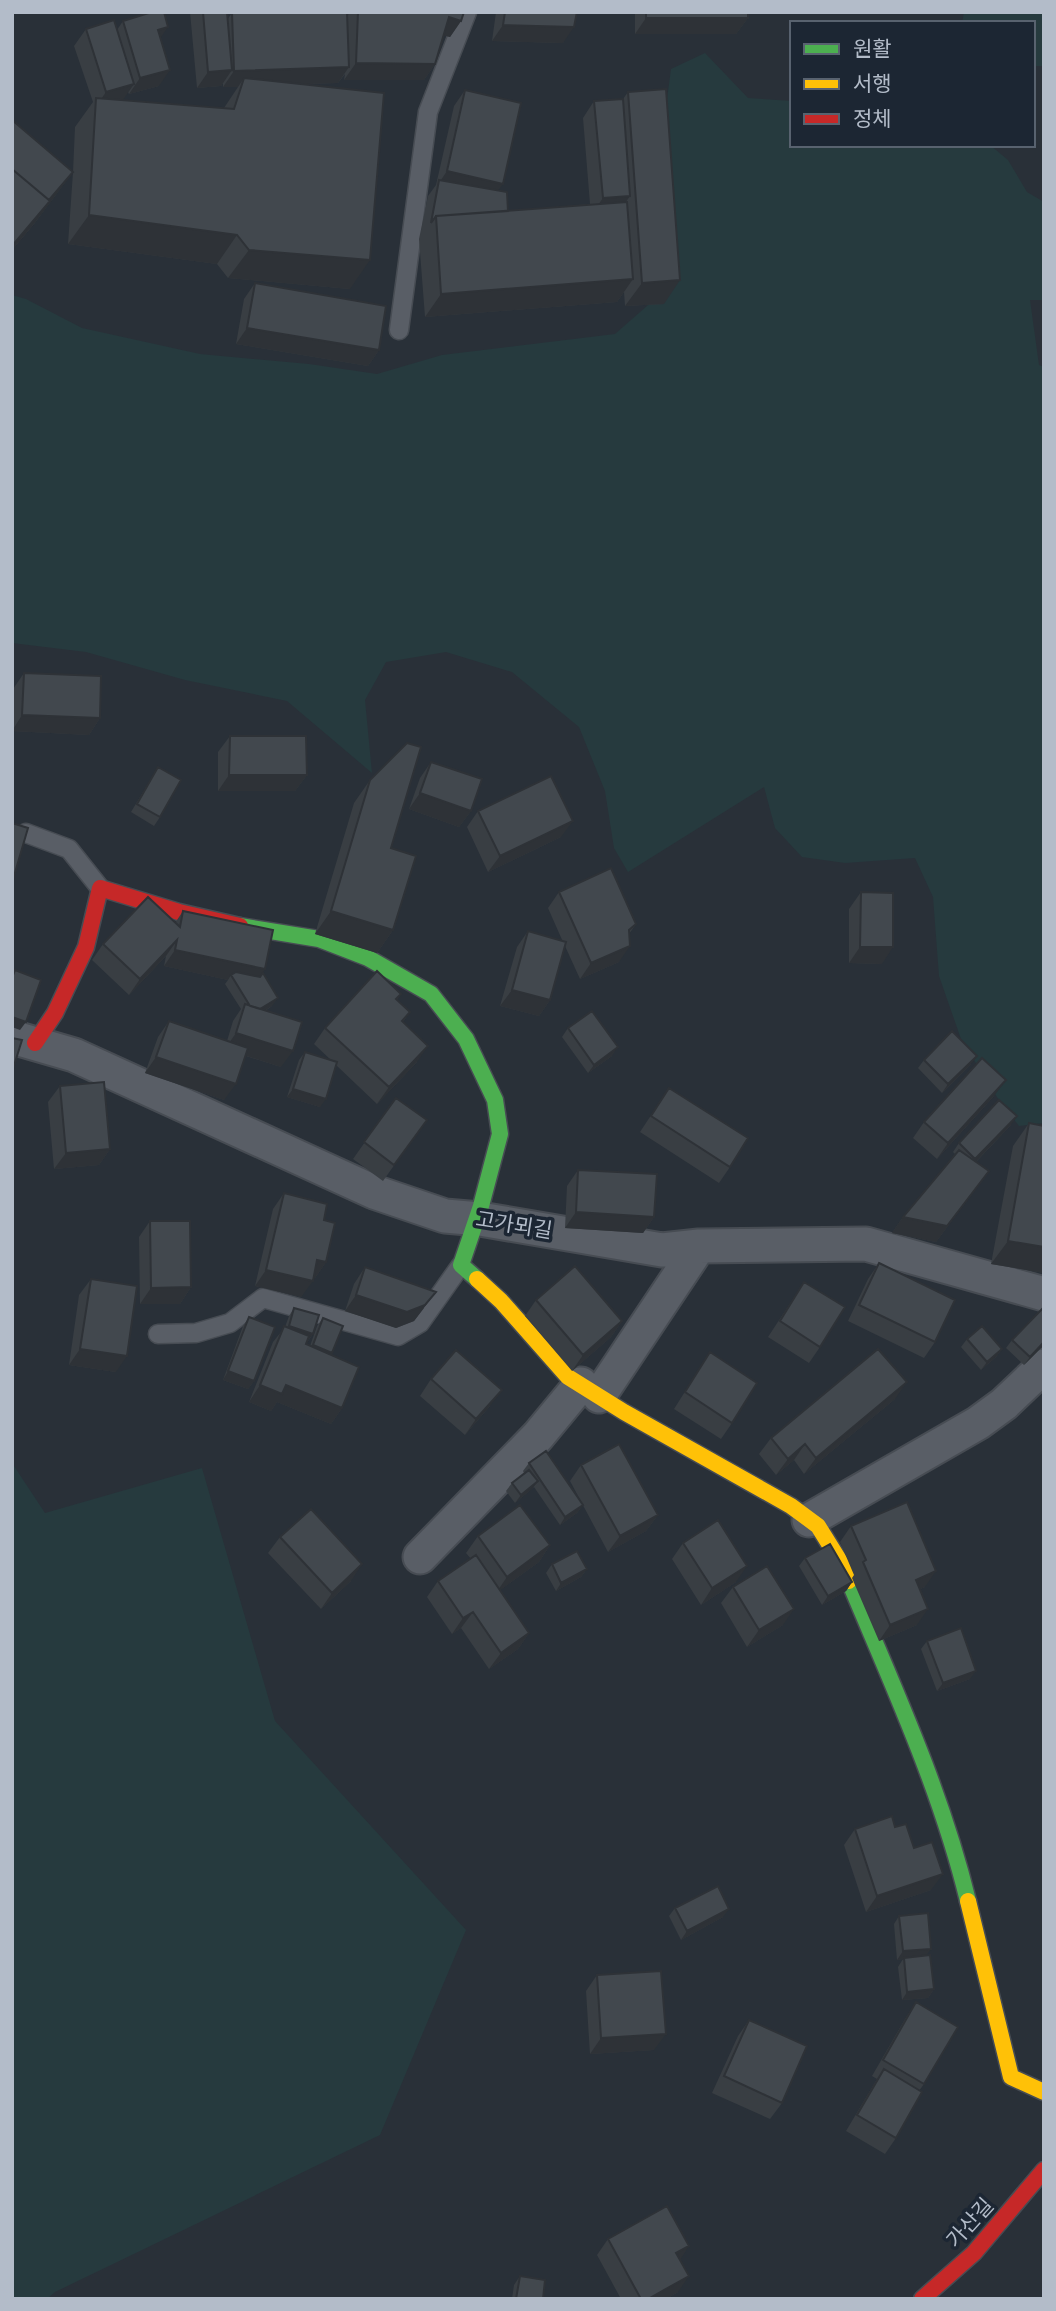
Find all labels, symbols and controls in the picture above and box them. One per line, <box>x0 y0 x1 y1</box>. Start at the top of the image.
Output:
legend <box>790 21 1035 147</box>
text: 원활 <box>853 37 892 61</box>
text: 서행 <box>853 72 892 96</box>
text: 정체 <box>853 107 892 131</box>
street label: 고가뫼길 <box>474 1207 554 1243</box>
street label: 가산길 <box>942 2193 998 2253</box>

